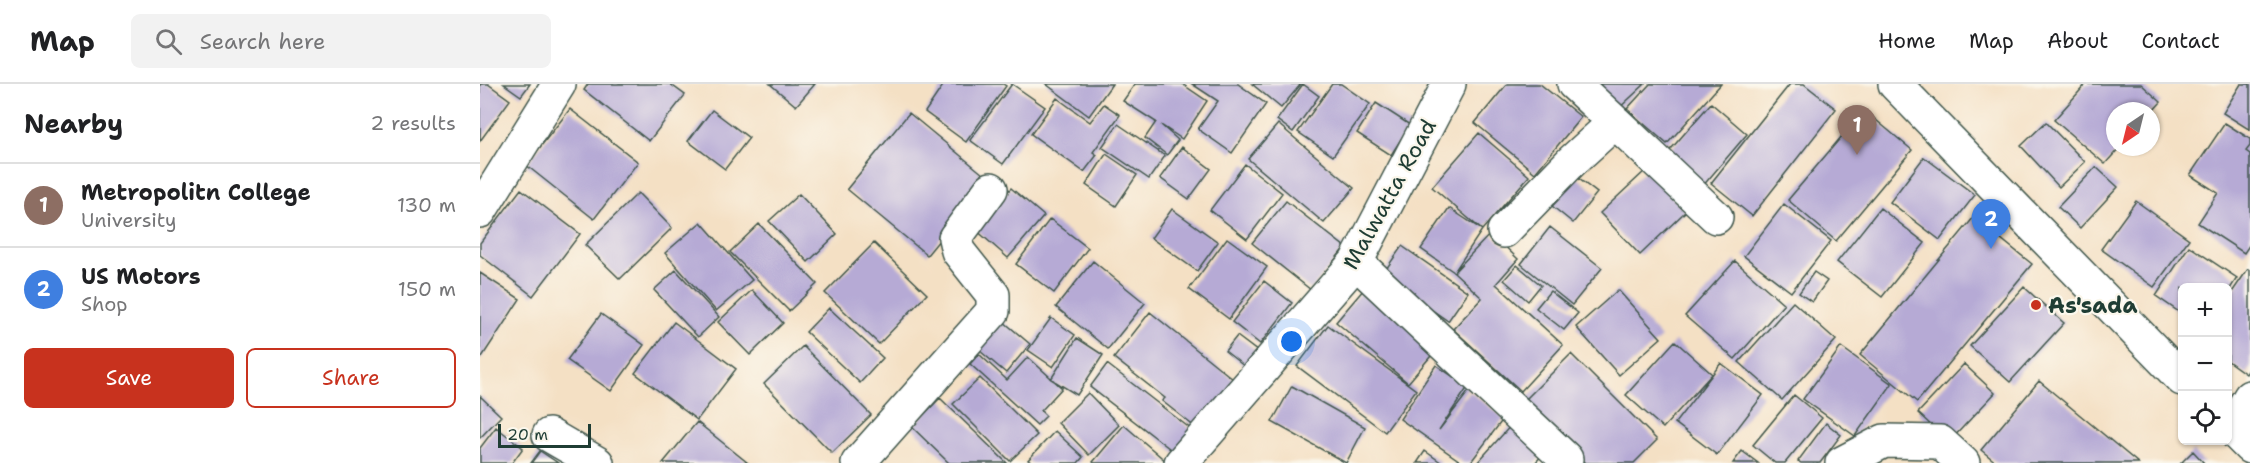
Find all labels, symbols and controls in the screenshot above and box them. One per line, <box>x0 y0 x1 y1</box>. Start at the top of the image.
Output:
search box <box>131 14 551 68</box>
text: Map <box>30 22 95 60</box>
icon: search <box>152 25 185 58</box>
text: Search here <box>200 27 325 56</box>
text: Home <box>1878 27 1936 55</box>
text: Map <box>1969 27 2014 55</box>
text: About <box>2047 27 2108 55</box>
text: Contact <box>2141 27 2220 55</box>
north arrow <box>2106 102 2160 156</box>
text: Nearby <box>24 106 123 141</box>
pin: 1 <box>1838 106 1876 155</box>
text: 2 results <box>370 110 456 136</box>
street label: Malwatta Road <box>1336 114 1443 275</box>
text: Metropolitn College <box>81 178 311 207</box>
text: 1 <box>39 192 48 218</box>
text: 130 m <box>397 192 456 218</box>
pin: 2 <box>1972 200 2010 249</box>
text: University <box>81 207 177 233</box>
text: US Motors <box>81 262 201 291</box>
text: 2 <box>37 276 51 302</box>
text: 150 m <box>398 276 456 302</box>
map controls <box>2178 283 2232 445</box>
button: + <box>2178 283 2232 337</box>
text: Shop <box>81 291 128 317</box>
place label: As'sada <box>2048 291 2137 320</box>
marker: As'sada <box>2029 298 2043 312</box>
your location <box>1277 327 1306 356</box>
button: − <box>2178 337 2232 391</box>
button: Save <box>24 348 234 408</box>
button: Share <box>246 348 456 408</box>
button: locate <box>2178 391 2232 445</box>
scale bar <box>498 421 591 448</box>
text: 20 m <box>507 424 548 445</box>

